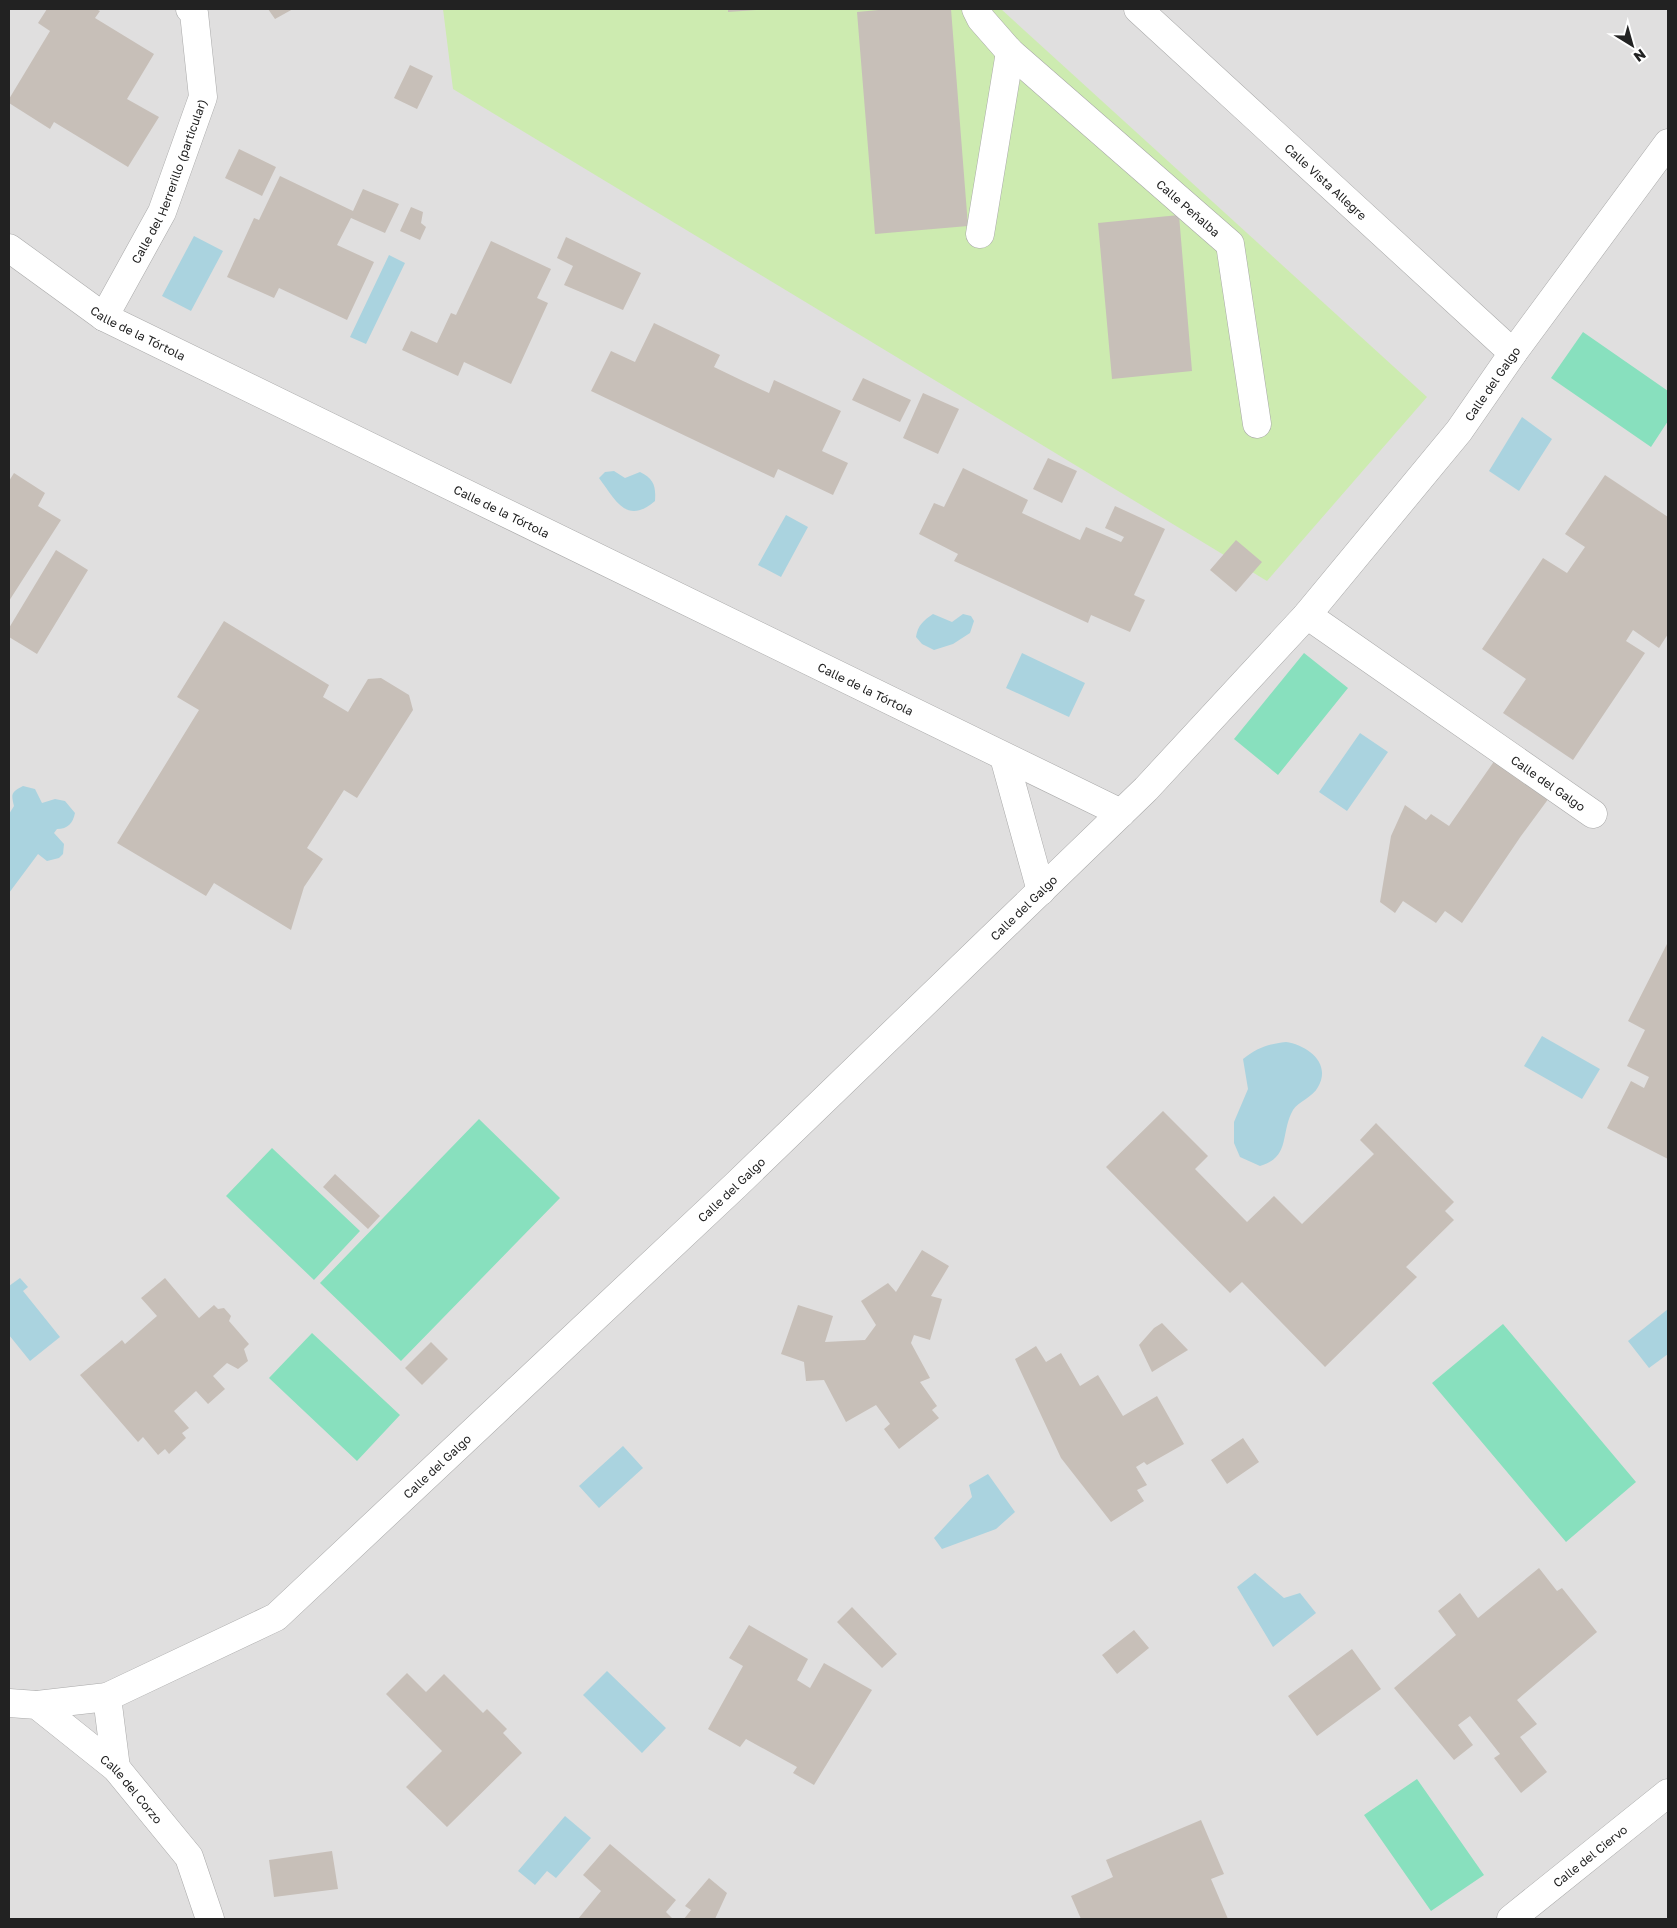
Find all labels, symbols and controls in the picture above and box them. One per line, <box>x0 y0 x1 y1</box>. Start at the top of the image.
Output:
north arrow <box>1607 20 1657 70</box>
text: N <box>1631 46 1649 66</box>
street label: Calle del Herrerillo (particular) <box>128 97 209 266</box>
street label: Calle Vista Allegre <box>1282 140 1370 223</box>
street label: Calle Peñalba <box>1154 176 1223 240</box>
street label: Calle de la Tórtola <box>88 302 188 363</box>
street label: Calle del Galgo <box>1461 343 1523 424</box>
street label: Calle de la Tórtola <box>451 481 552 541</box>
street label: Calle de la Tórtola <box>815 659 916 718</box>
street label: Calle del Galgo <box>1508 752 1588 814</box>
street label: Calle del Galgo <box>987 872 1060 943</box>
street label: Calle del Galgo <box>694 1154 768 1225</box>
street label: Calle del Galgo <box>400 1431 474 1501</box>
street label: Calle del Corzo <box>97 1751 166 1826</box>
street label: Calle del Ciervo <box>1550 1822 1630 1890</box>

